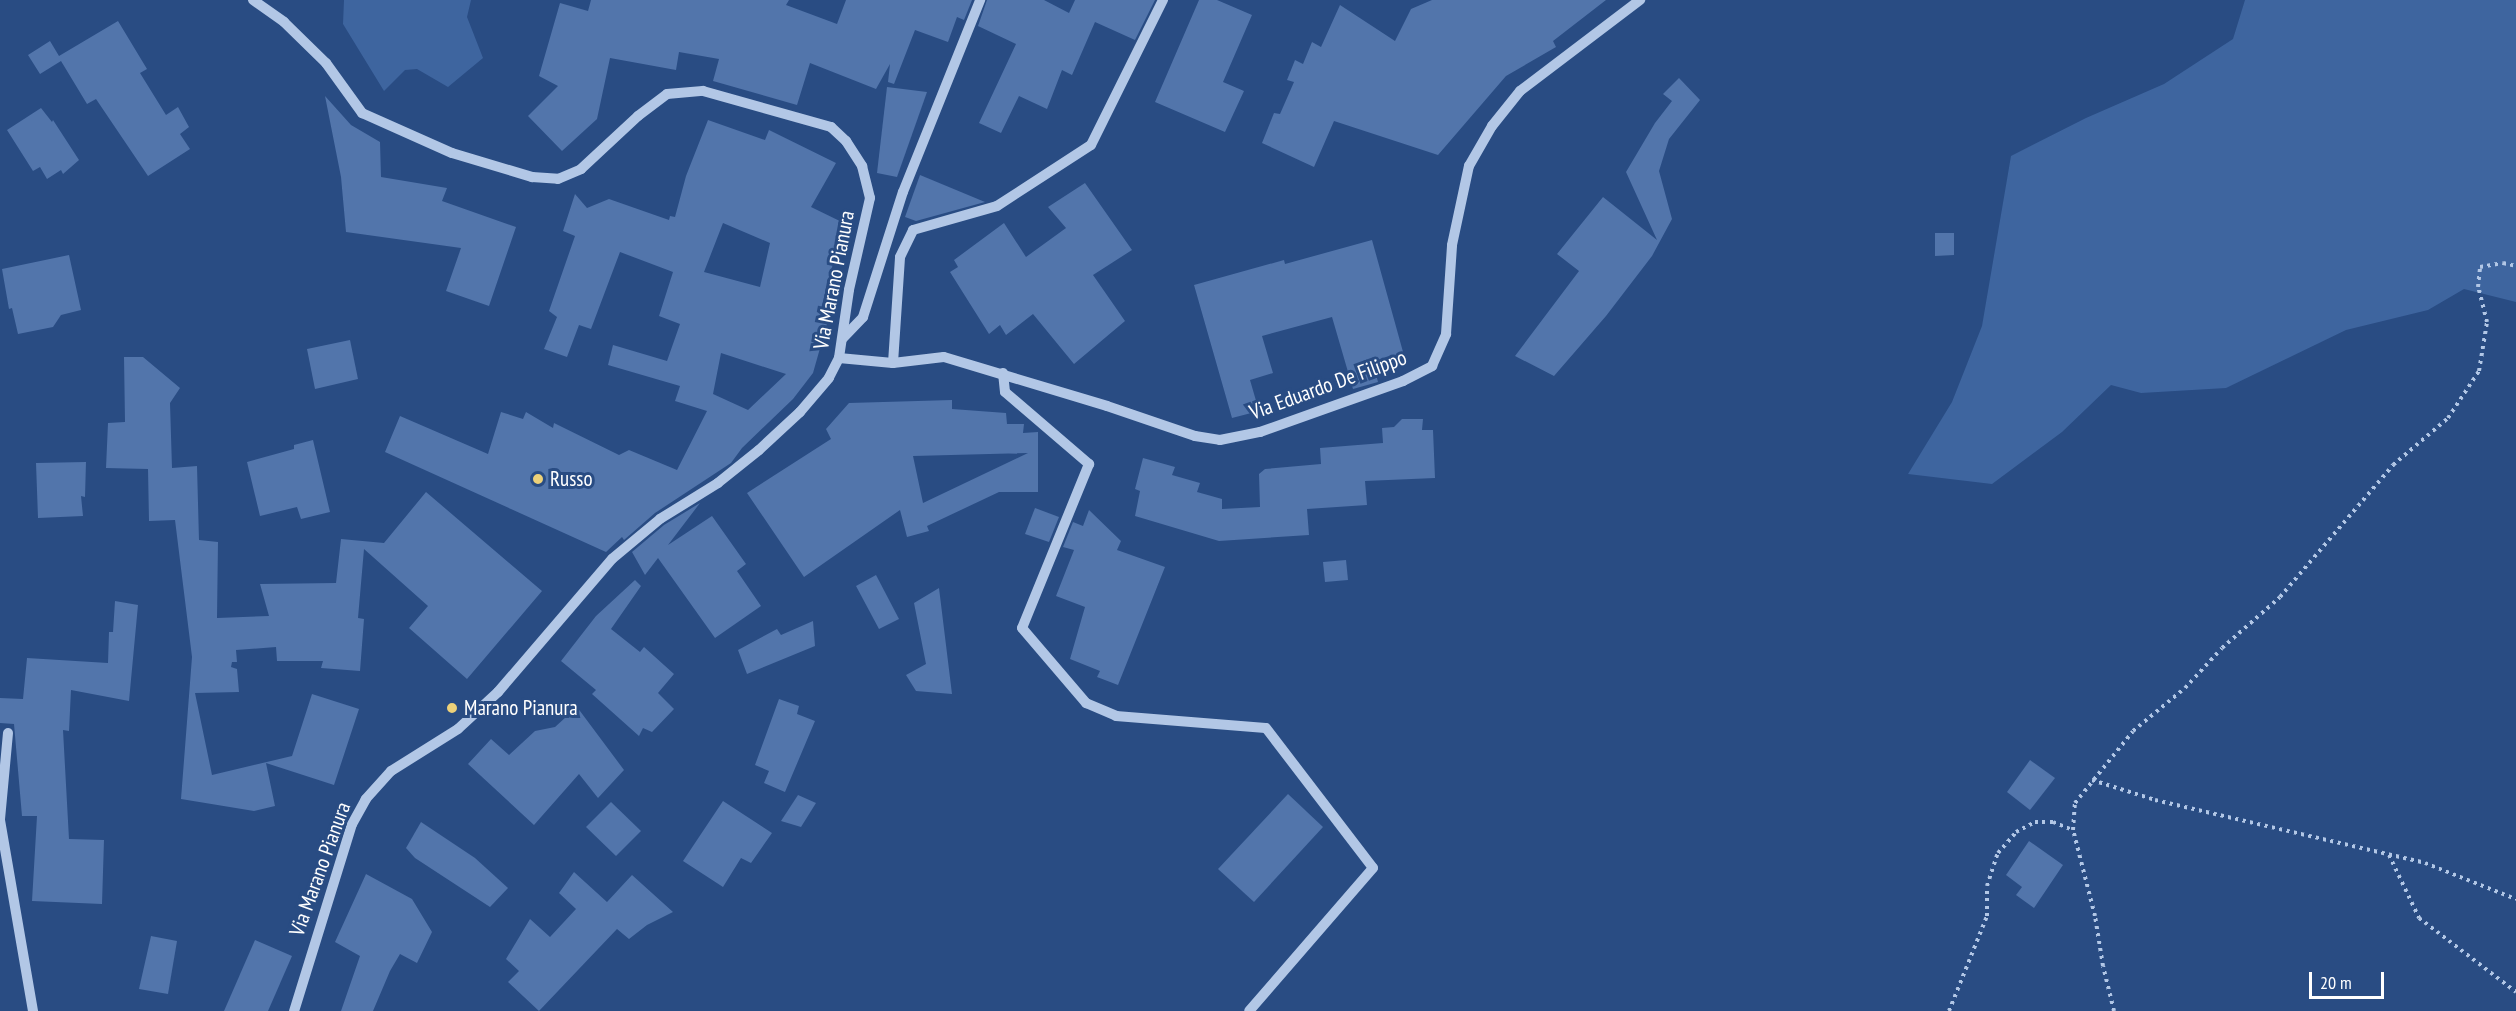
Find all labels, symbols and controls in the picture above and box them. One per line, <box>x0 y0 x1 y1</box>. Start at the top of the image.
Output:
street label: Via Marano Pianura <box>808 209 860 351</box>
street label: Via Eduardo De Filippo <box>1246 345 1410 425</box>
place label: Russo <box>550 466 592 492</box>
marker: Russo <box>531 472 545 486</box>
place label: Marano Pianura <box>464 695 578 721</box>
marker: Marano Pianura <box>445 701 459 715</box>
street label: Via Marano Pianura <box>284 799 356 939</box>
scale bar <box>2312 960 2387 998</box>
text: 20 m <box>2320 971 2352 994</box>

